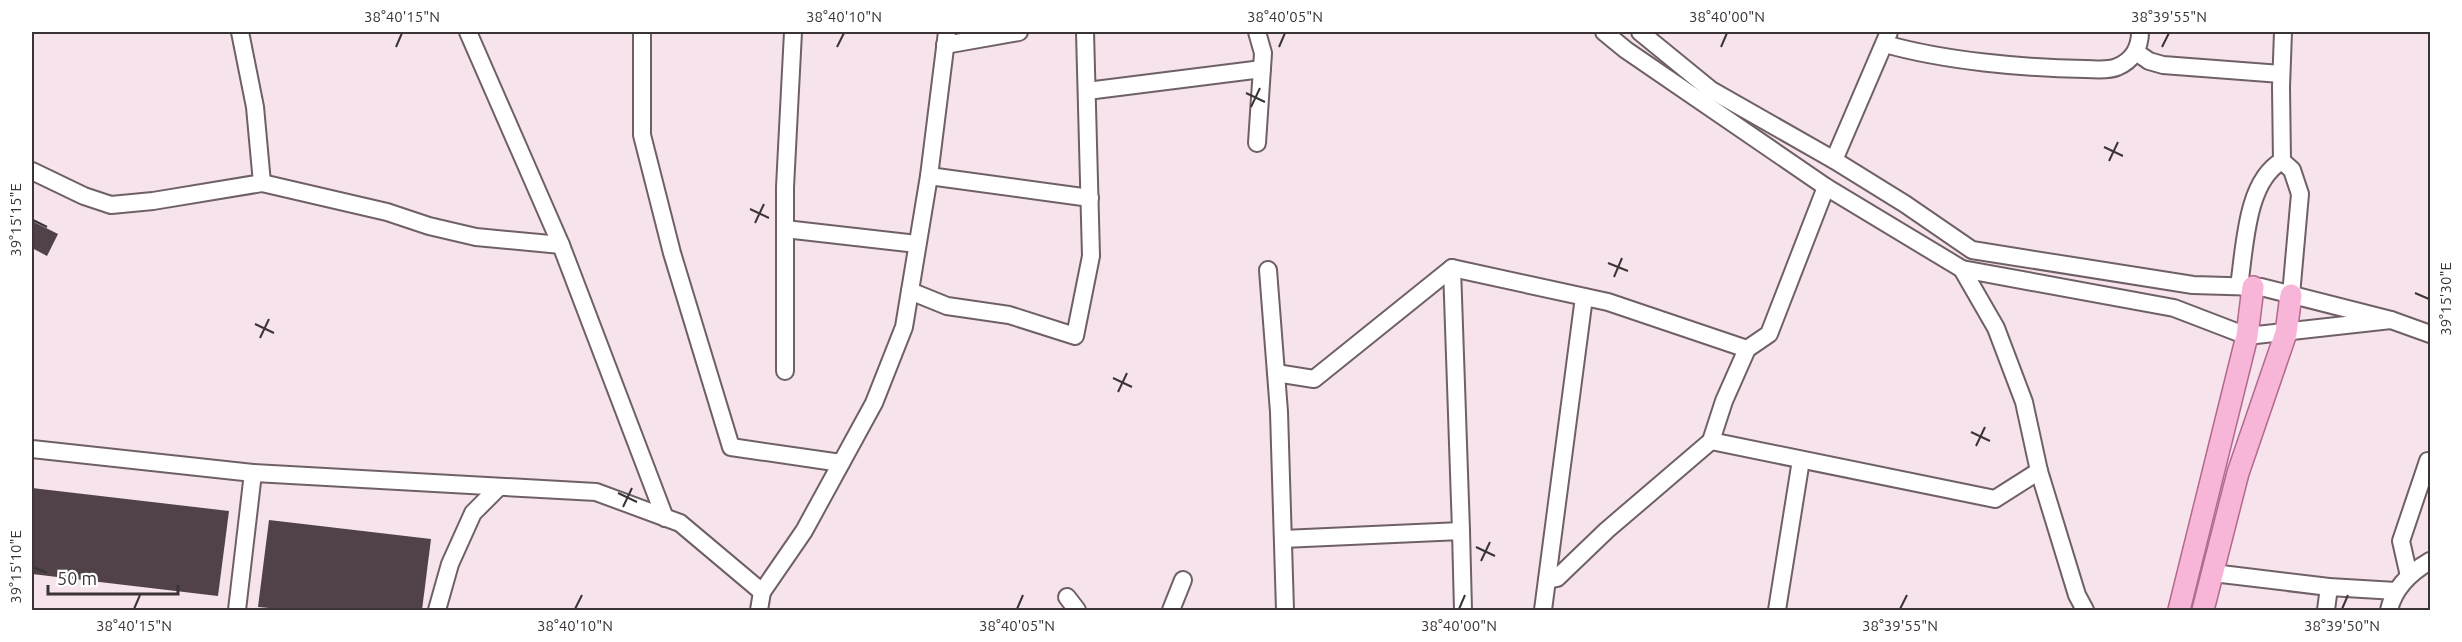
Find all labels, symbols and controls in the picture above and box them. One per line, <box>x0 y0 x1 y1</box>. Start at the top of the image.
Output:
text: 38°40'15"N <box>364 8 440 25</box>
text: 38°40'10"N <box>806 8 882 25</box>
text: 38°40'05"N <box>1247 8 1323 25</box>
text: 38°40'00"N <box>1689 8 1765 25</box>
text: 38°39'55"N <box>2131 8 2207 25</box>
text: 39°15'15"E <box>7 183 24 257</box>
text: 39°15'30"E <box>2437 262 2454 336</box>
text: 39°15'10"E <box>7 530 24 604</box>
scale bar <box>48 558 178 596</box>
text: 50 m <box>57 568 97 588</box>
text: 38°40'15"N <box>96 617 172 634</box>
text: 38°40'10"N <box>537 617 613 634</box>
text: 38°40'05"N <box>979 617 1055 634</box>
text: 38°40'00"N <box>1421 617 1497 634</box>
text: 38°39'55"N <box>1862 617 1938 634</box>
text: 38°39'50"N <box>2304 617 2380 634</box>

